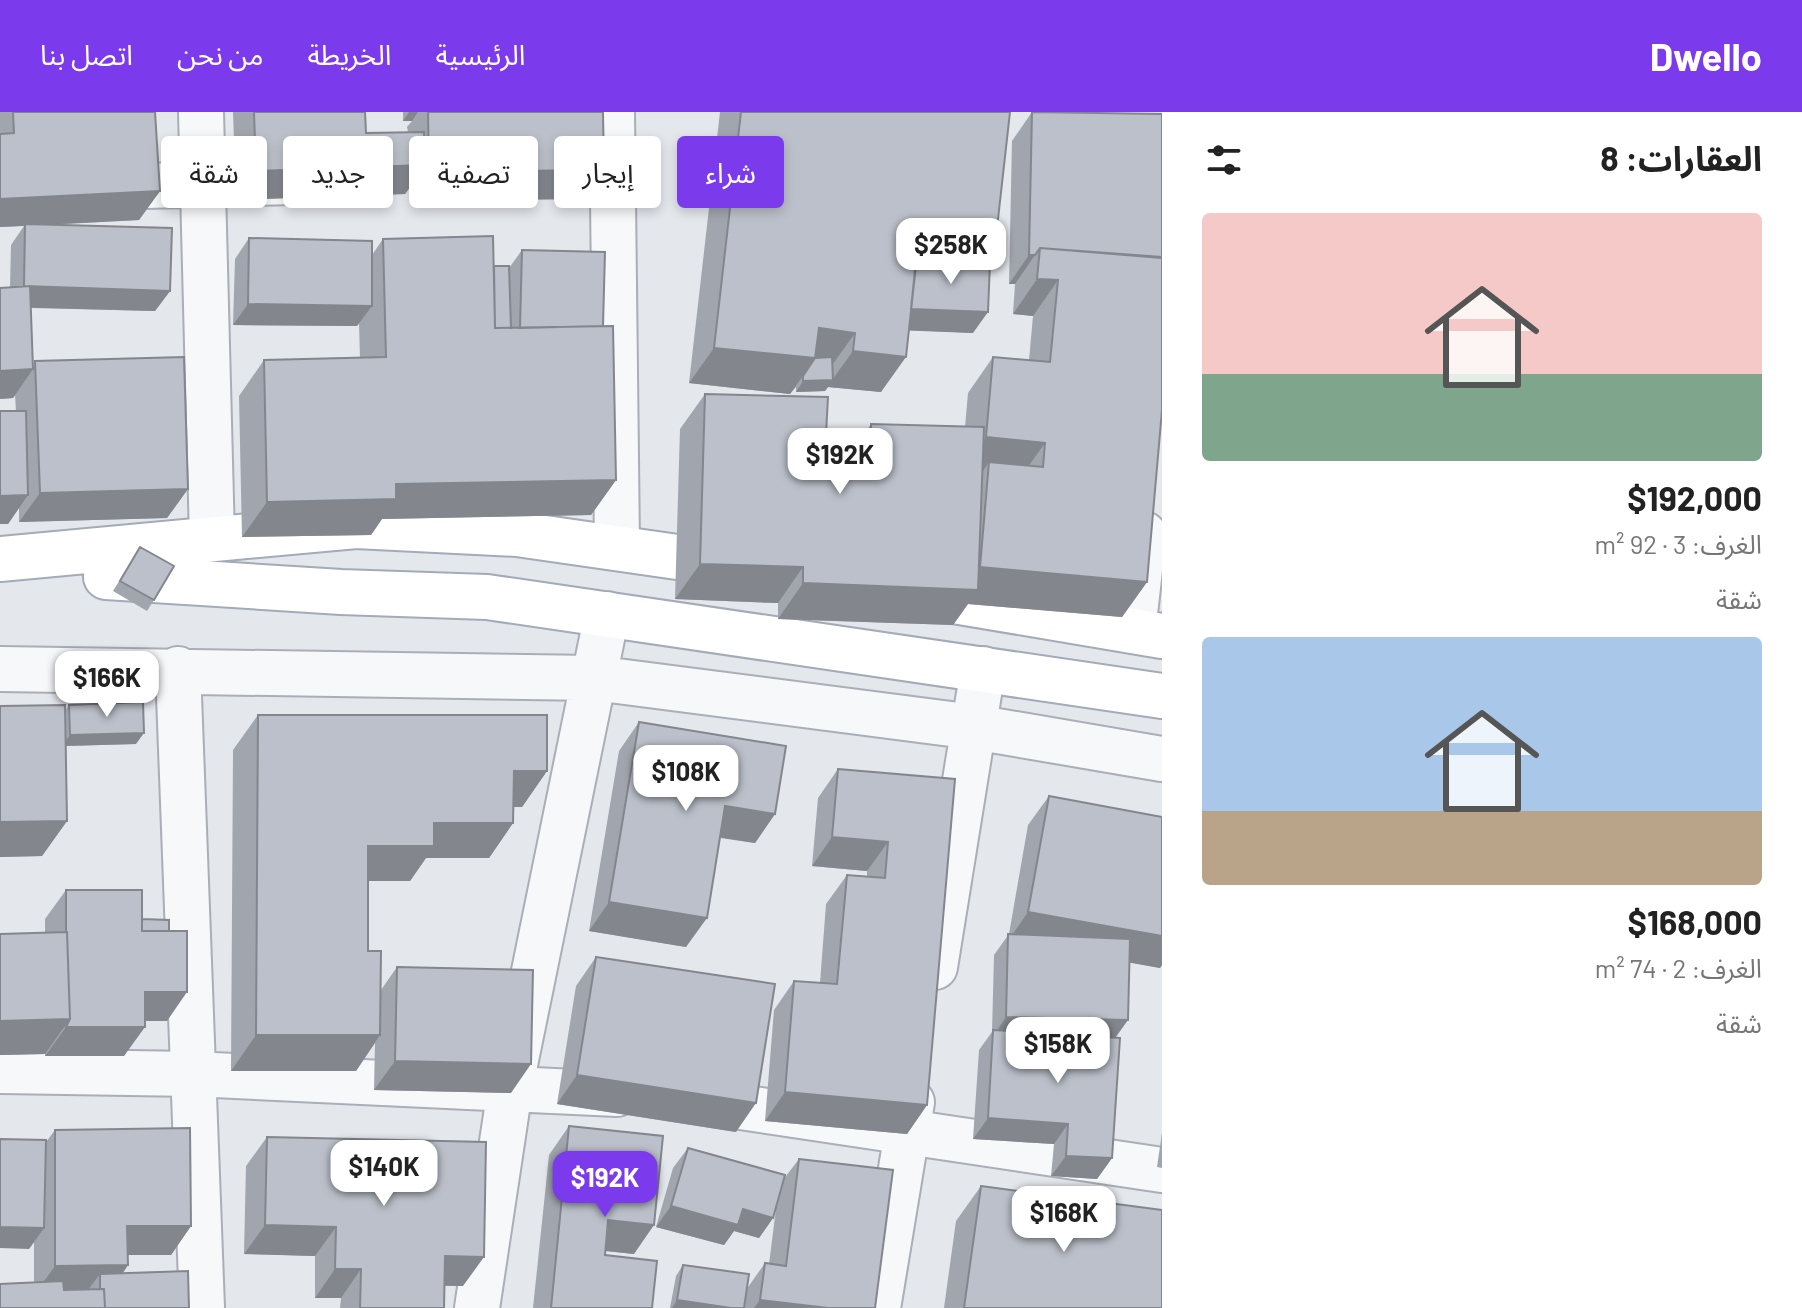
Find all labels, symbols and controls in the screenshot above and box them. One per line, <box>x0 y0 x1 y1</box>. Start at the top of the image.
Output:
text: Dwello <box>1650 33 1762 79</box>
text: اتصل بنا <box>40 37 133 71</box>
text: من نحن <box>177 37 264 71</box>
text: الخريطة <box>308 37 391 71</box>
text: الرئيسية <box>435 37 525 71</box>
chip: شقة <box>161 136 267 208</box>
chip: جديد <box>283 136 393 208</box>
chip: تصفية <box>409 136 538 208</box>
chip: إيجار <box>554 136 661 208</box>
chip: شراء <box>677 136 784 208</box>
text: العقارات: 8 <box>1600 137 1762 178</box>
icon: filters <box>1202 138 1246 182</box>
pin: $258K <box>895 218 1007 286</box>
text: $258K <box>914 228 988 259</box>
icon: home <box>1410 265 1554 409</box>
pin: $192K <box>784 428 896 496</box>
text: $192K <box>806 438 874 469</box>
text: $192,000 <box>1627 477 1762 518</box>
text: الغرف: 3 · 92 m² <box>1594 528 1762 559</box>
text: شقة <box>1716 583 1762 614</box>
pin: $166K <box>51 651 163 719</box>
text: $166K <box>73 661 141 692</box>
icon: home <box>1410 689 1554 833</box>
pin: $108K <box>630 745 742 813</box>
text: $108K <box>651 755 721 786</box>
text: $168,000 <box>1628 901 1762 942</box>
text: الغرف: 2 · 74 m² <box>1595 952 1762 983</box>
text: شقة <box>1716 1007 1762 1038</box>
pin: $158K <box>1002 1017 1114 1085</box>
text: $158K <box>1024 1027 1092 1058</box>
pin: $140K <box>328 1140 440 1208</box>
text: $140K <box>349 1150 419 1181</box>
pin: $192K <box>549 1151 661 1219</box>
text: $192K <box>571 1161 639 1192</box>
pin: $168K <box>1008 1186 1120 1254</box>
text: $168K <box>1030 1196 1098 1227</box>

